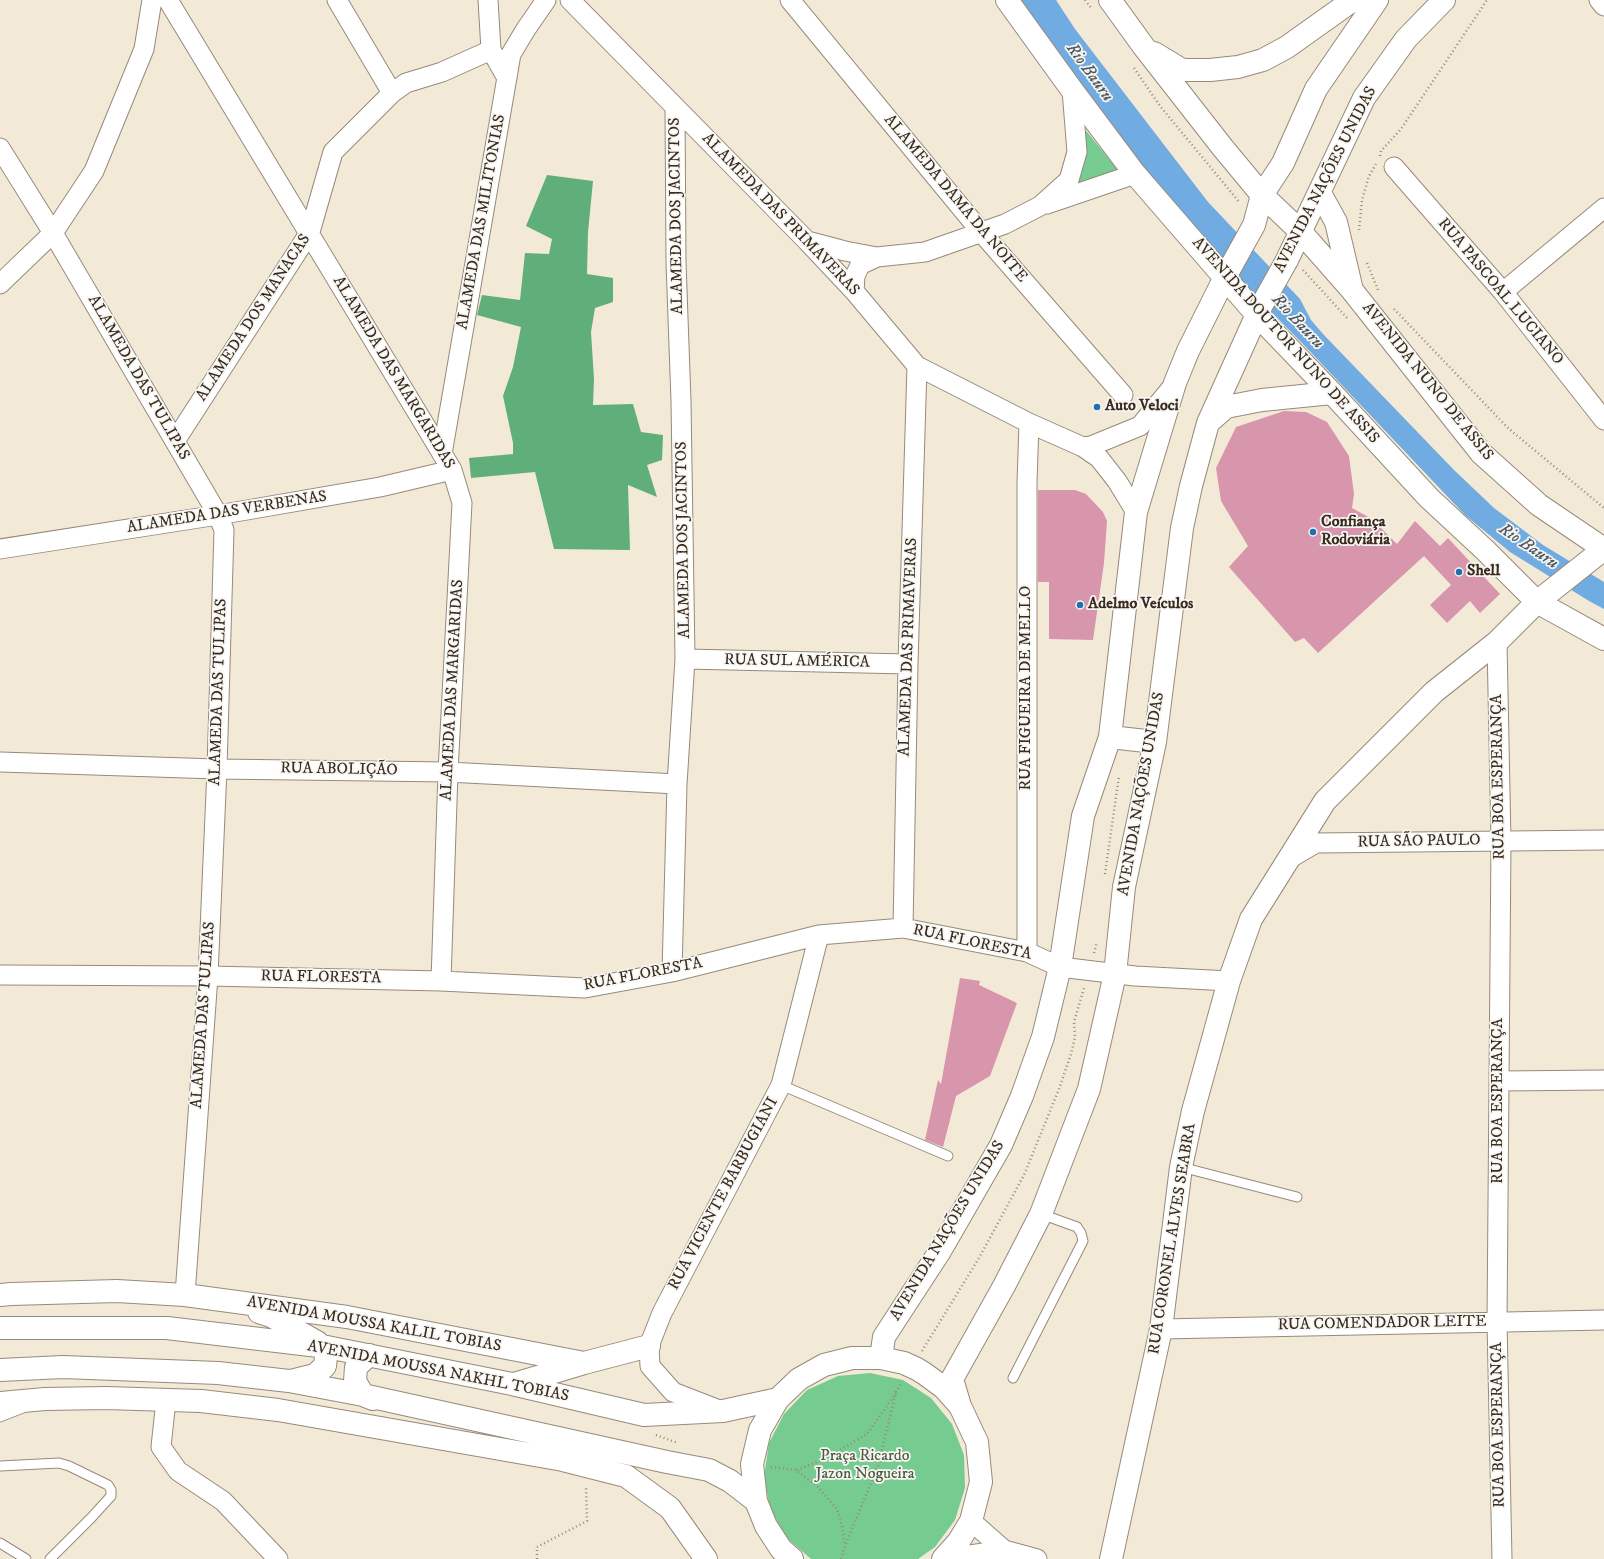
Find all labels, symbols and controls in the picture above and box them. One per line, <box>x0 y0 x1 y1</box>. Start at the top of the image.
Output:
water label: Rio Bauru <box>1061 40 1117 106</box>
street label: AVENIDA NAÇÕES UNIDAS <box>1271 84 1381 276</box>
street label: ALAMEDA DAMA DA NOITE <box>879 111 1031 287</box>
street label: ALAMEDA DAS MILITONIAS <box>454 113 510 331</box>
street label: ALAMEDA DOS JACINTOS <box>666 117 688 315</box>
street label: ALAMEDA DAS PRIMAVERAS <box>697 130 863 300</box>
street label: RUA PASCOAL LUCIANO <box>1433 215 1567 369</box>
street label: ALAMEDA DOS MANACAS <box>193 231 315 405</box>
street label: AVENIDA DOUTOR NUNO DE ASSIS <box>1187 234 1383 448</box>
street label: ALAMEDA DAS MARGARIDAS <box>328 273 458 473</box>
water label: Rio Bauru <box>1267 290 1327 354</box>
street label: ALAMEDA DAS TULIPAS <box>83 292 193 464</box>
street label: AVENIDA NUNO DE ASSIS <box>1357 299 1497 465</box>
place label: Auto Veloci <box>1105 397 1179 417</box>
marker: Auto Veloci <box>1092 402 1102 412</box>
street label: ALAMEDA DOS JACINTOS <box>673 441 695 639</box>
street label: ALAMEDA DAS VERBENAS <box>126 488 328 538</box>
place label: Confiança Rodoviária <box>1321 513 1390 551</box>
water label: Rio Bauru <box>1494 520 1562 574</box>
marker: Confiança Rodoviária <box>1308 527 1318 537</box>
street label: ALAMEDA DAS PRIMAVERAS <box>896 537 922 757</box>
place label: Shell <box>1467 562 1500 582</box>
marker: Shell <box>1454 567 1464 577</box>
street label: ALAMEDA DAS MARGARIDAS <box>438 579 468 801</box>
street label: RUA FIGUEIRA DE MELLO <box>1017 586 1037 790</box>
place label: Adelmo Veículos <box>1088 595 1193 615</box>
street label: ALAMEDA DAS TULIPAS <box>206 598 232 786</box>
marker: Adelmo Veículos <box>1075 600 1085 610</box>
street label: RUA SUL AMÉRICA <box>724 651 870 673</box>
street label: AVENIDA NAÇÕES UNIDAS <box>1115 691 1169 897</box>
street label: RUA BOA ESPERANÇA <box>1488 694 1510 860</box>
street label: RUA ABOLIÇÃO <box>280 759 398 781</box>
street label: RUA SÃO PAULO <box>1357 831 1481 853</box>
street label: ALAMEDA DAS TULIPAS <box>188 921 220 1109</box>
street label: RUA FLORESTA <box>911 921 1033 965</box>
street label: RUA FLORESTA <box>582 954 704 996</box>
street label: RUA FLORESTA <box>260 967 382 989</box>
street label: RUA BOA ESPERANÇA <box>1489 1018 1509 1184</box>
street label: RUA VICENTE BARBUGIANI <box>665 1094 783 1294</box>
street label: RUA CORONEL ALVES SEABRA <box>1145 1122 1201 1356</box>
street label: AVENIDA NAÇÕES UNIDAS <box>887 1138 1009 1324</box>
street label: AVENIDA MOUSSA KALIL TOBIAS <box>245 1293 503 1357</box>
street label: RUA COMENDADOR LEITE <box>1277 1313 1487 1335</box>
street label: AVENIDA MOUSSA NAKHL TOBIAS <box>306 1337 570 1407</box>
street label: RUA BOA ESPERANÇA <box>1488 1342 1510 1508</box>
park label: Praça Ricardo Jazon Nogueira <box>816 1447 914 1485</box>

